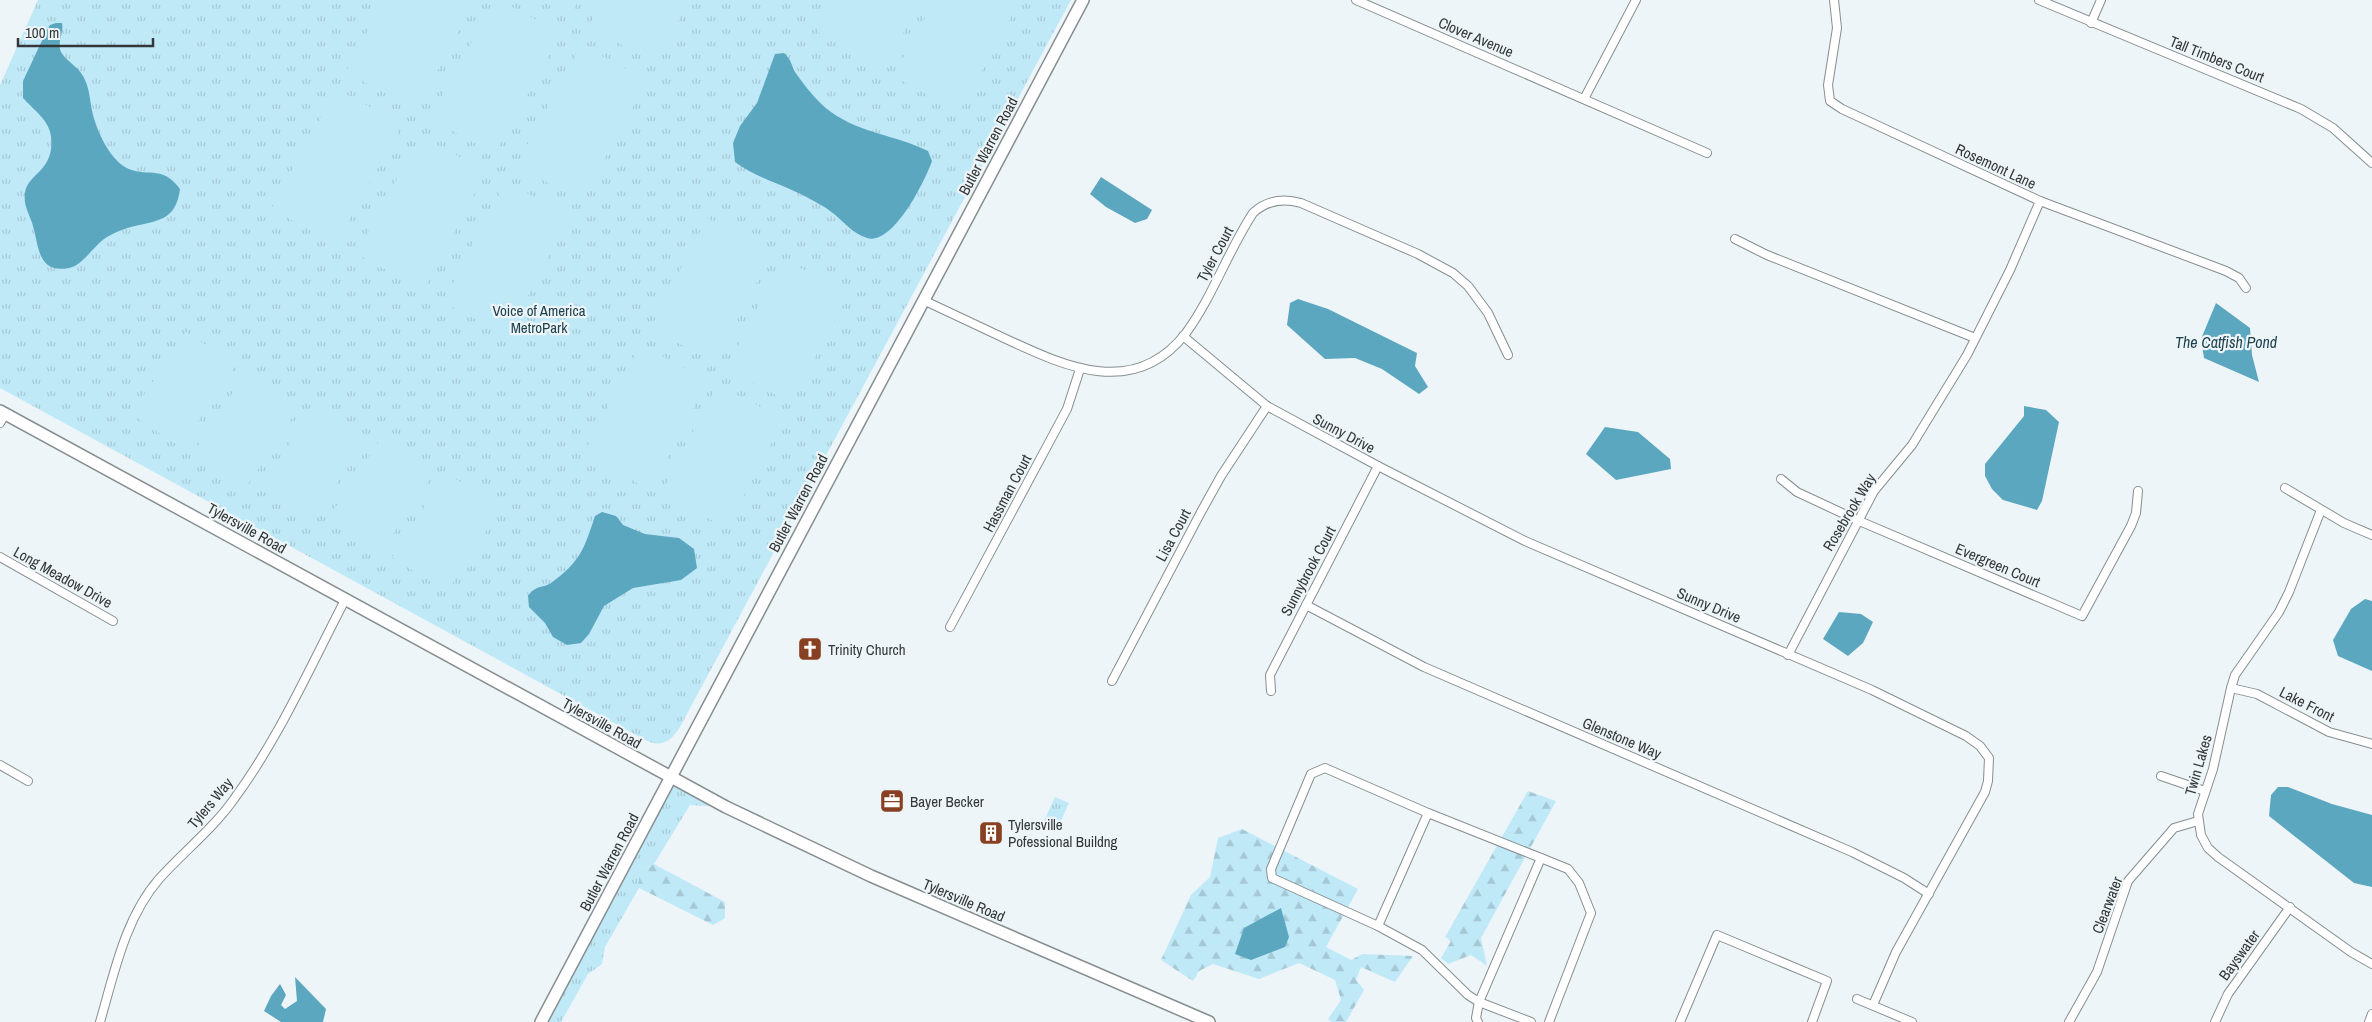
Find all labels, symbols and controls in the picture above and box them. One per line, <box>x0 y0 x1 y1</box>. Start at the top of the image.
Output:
street label: Clover Avenue <box>1435 12 1517 62</box>
scale bar <box>18 15 152 47</box>
text: 100 m <box>25 22 59 43</box>
street label: Tall Timbers Court <box>2167 30 2268 88</box>
street label: Butler Warren Road <box>953 93 1023 199</box>
street label: Rosemont Lane <box>1952 138 2040 194</box>
street label: Tyler Court <box>1192 222 1239 285</box>
park label: Voice of America MetroPark <box>492 300 586 338</box>
water label: The Catfish Pond <box>2175 331 2278 353</box>
street label: Sunny Drive <box>1309 408 1379 458</box>
street label: Butler Warren Road <box>763 450 833 556</box>
street label: Hassman Court <box>978 450 1037 536</box>
street label: Rosebrook Way <box>1818 469 1881 555</box>
street label: Tylersville Road <box>204 498 290 558</box>
street label: Lisa Court <box>1150 505 1196 565</box>
street label: Sunnybrook Court <box>1275 522 1341 620</box>
street label: Evergreen Court <box>1952 538 2044 593</box>
street label: Long Meadow Drive <box>10 541 116 613</box>
street label: Sunny Drive <box>1674 582 1744 628</box>
church icon: Trinity Church <box>797 636 823 662</box>
place label: Trinity Church <box>828 639 905 660</box>
street label: Lake Front <box>2276 681 2338 727</box>
street label: Tylersville Road <box>559 693 645 753</box>
street label: Glenstone Way <box>1579 712 1665 764</box>
street label: Twin Lakes <box>2179 732 2217 798</box>
street label: Tylers Way <box>183 772 238 833</box>
office icon: Bayer Becker <box>879 788 905 814</box>
place label: Bayer Becker <box>910 791 984 812</box>
street label: Butler Warren Road <box>574 809 644 915</box>
place label: Tylersville Pofessional Buildng <box>1008 814 1118 852</box>
building icon: Tylersville Pofessional Buildng <box>978 820 1004 846</box>
street label: Tylersville Road <box>920 873 1008 927</box>
street label: Clearwater <box>2087 873 2127 937</box>
street label: Bayswater <box>2214 926 2264 984</box>

